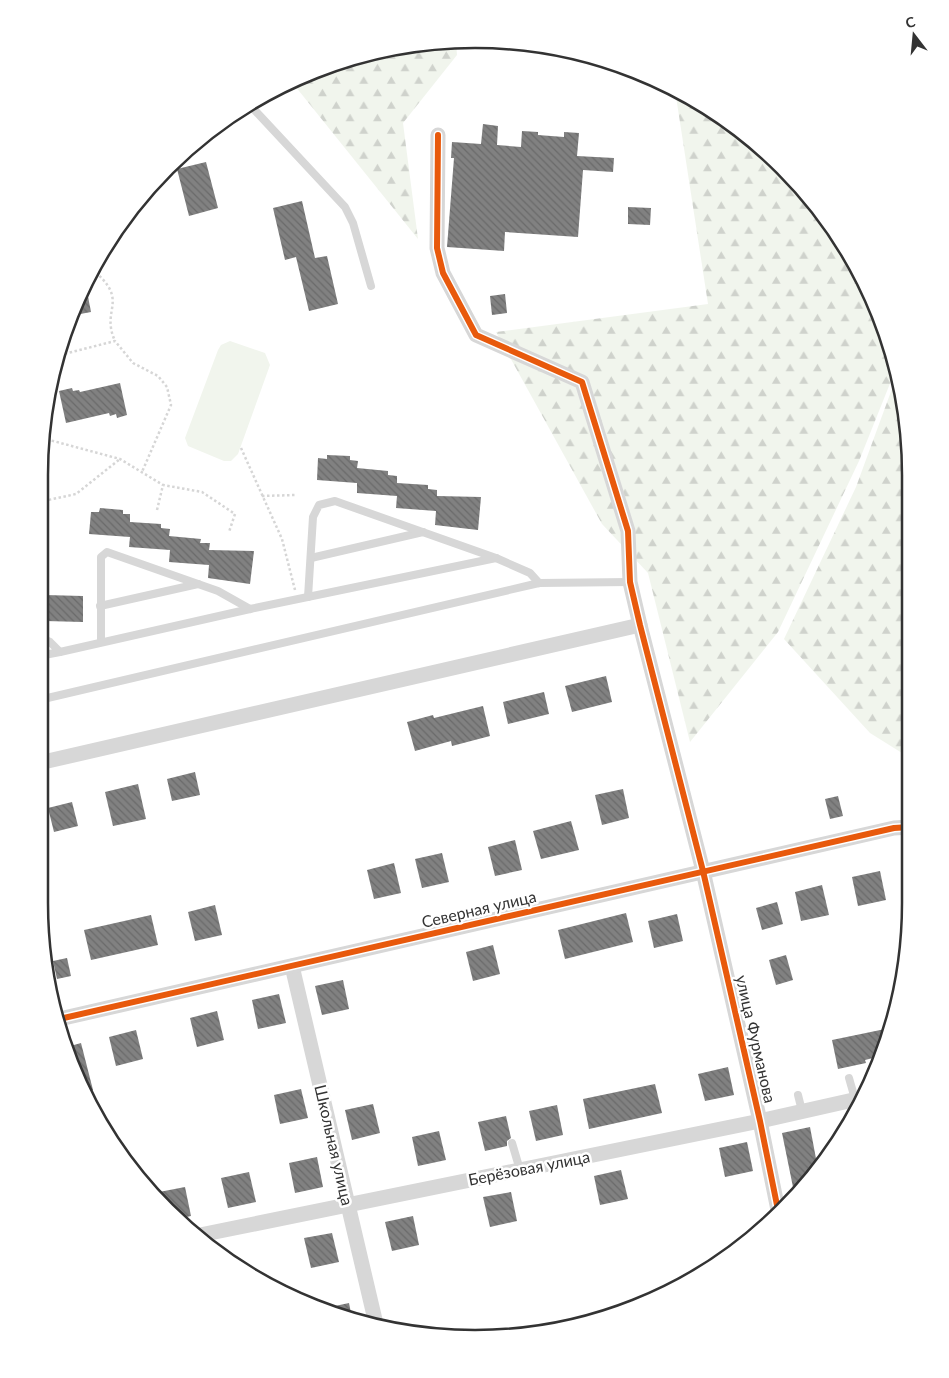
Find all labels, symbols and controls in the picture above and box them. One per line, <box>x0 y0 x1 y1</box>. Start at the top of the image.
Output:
north arrow <box>889 10 939 60</box>
text: С <box>903 12 918 31</box>
street label: Северная улица <box>420 886 538 931</box>
street label: улица Фурманова <box>733 973 780 1105</box>
street label: Школьная улица <box>311 1083 358 1207</box>
street label: Берёзовая улица <box>466 1146 591 1189</box>

